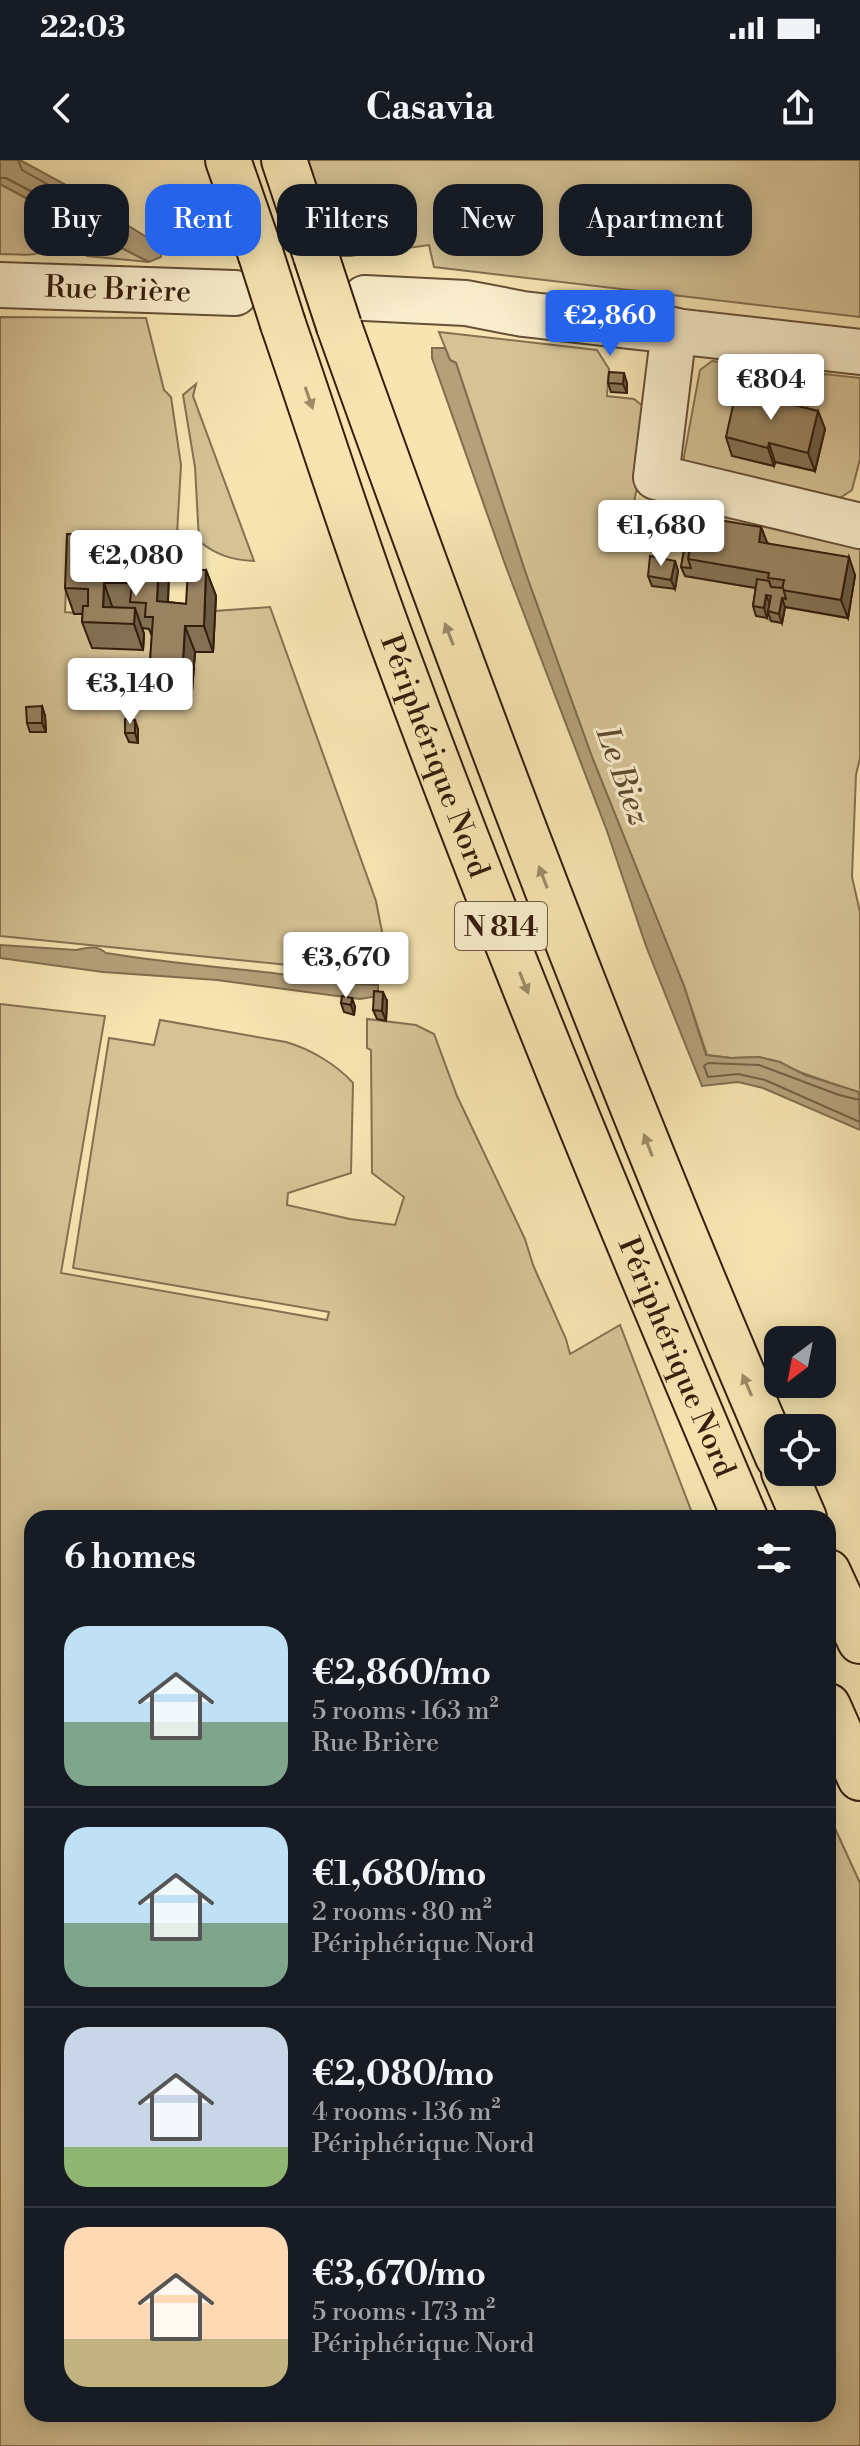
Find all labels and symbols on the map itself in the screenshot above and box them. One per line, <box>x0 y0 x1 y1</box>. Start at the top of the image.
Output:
street label: Rue Brière <box>44 269 192 312</box>
pin: €2,860 <box>545 290 675 358</box>
pin: €804 <box>724 354 818 422</box>
one-way arrow <box>303 386 315 410</box>
pin: €1,680 <box>596 500 726 568</box>
pin: €2,080 <box>71 530 201 598</box>
one-way arrow <box>442 622 455 646</box>
street label: Périphérique Nord <box>371 630 498 883</box>
pin: €3,140 <box>65 658 195 726</box>
water label: Le Biez <box>586 721 659 831</box>
one-way arrow <box>536 865 549 889</box>
road number: N 814 <box>455 902 547 950</box>
pin: €3,670 <box>281 932 411 1000</box>
one-way arrow <box>517 971 530 995</box>
one-way arrow <box>641 1133 654 1157</box>
street label: Périphérique Nord <box>609 1232 743 1483</box>
north arrow <box>764 1326 836 1398</box>
one-way arrow <box>741 1373 754 1397</box>

